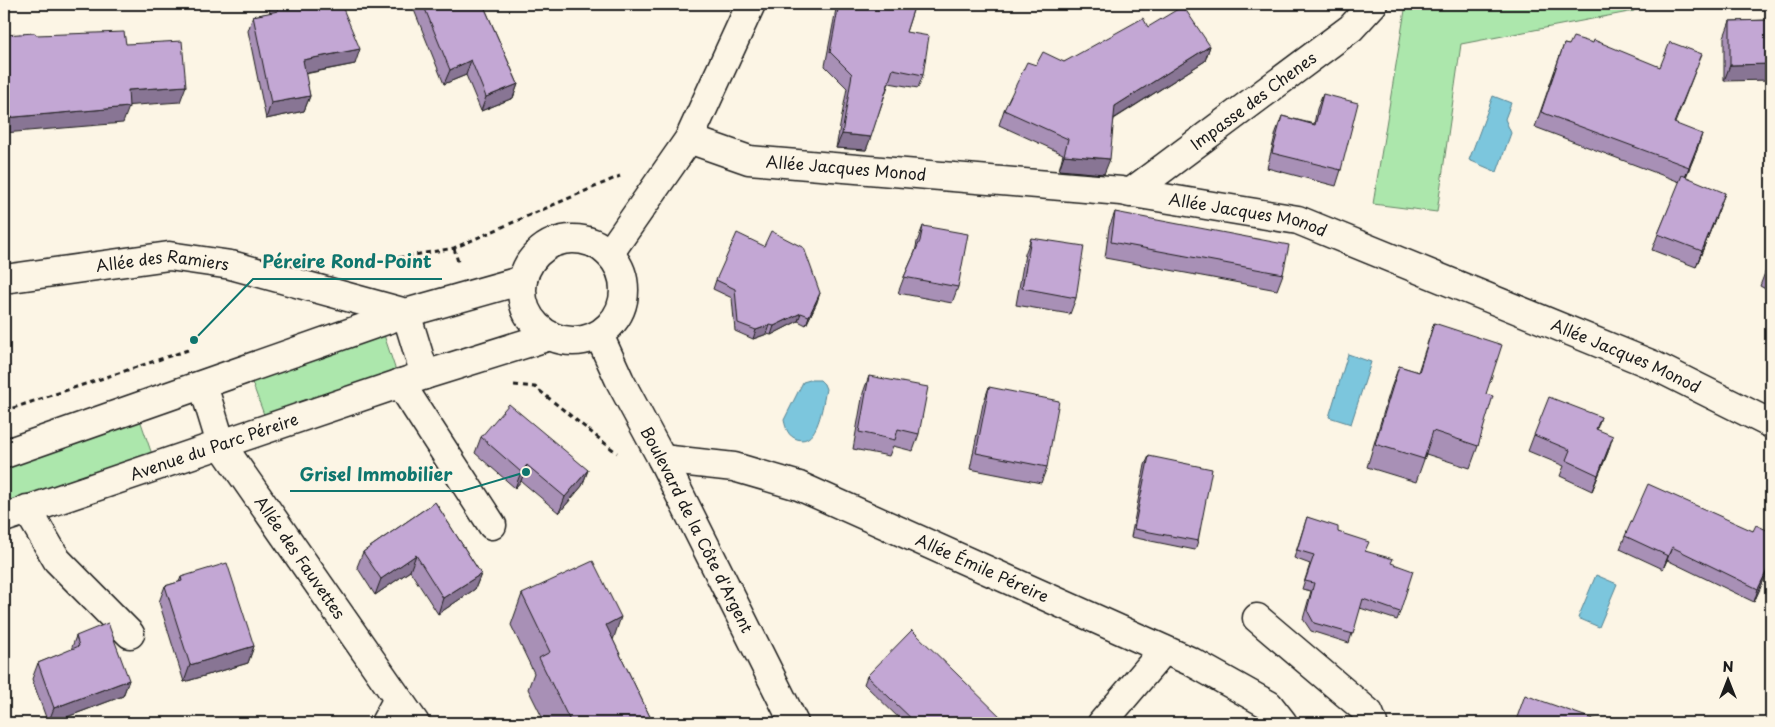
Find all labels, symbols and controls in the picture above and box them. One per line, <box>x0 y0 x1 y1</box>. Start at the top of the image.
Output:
street label: Impasse des Chenes <box>1185 45 1321 155</box>
street label: Allée Jacques Monod <box>765 148 927 186</box>
street label: Allée Jacques Monod <box>1167 186 1331 242</box>
street label: Allée des Ramiers <box>94 243 231 277</box>
callout: Péreire Rond-Point <box>253 246 442 279</box>
text: Péreire Rond-Point <box>262 247 432 274</box>
street label: Allée Jacques Monod <box>1548 312 1705 398</box>
street label: Avenue du Parc Péreire <box>126 406 301 485</box>
street label: Boulevard de la Côte d'Argent <box>636 422 760 637</box>
callout: Grisel Immobilier <box>290 458 462 491</box>
text: Grisel Immobilier <box>300 460 453 487</box>
street label: Allée des Fauvettes <box>250 491 352 623</box>
street label: Allée Émile Péreire <box>912 527 1053 607</box>
north arrow <box>1702 654 1752 704</box>
text: N <box>1722 656 1734 677</box>

